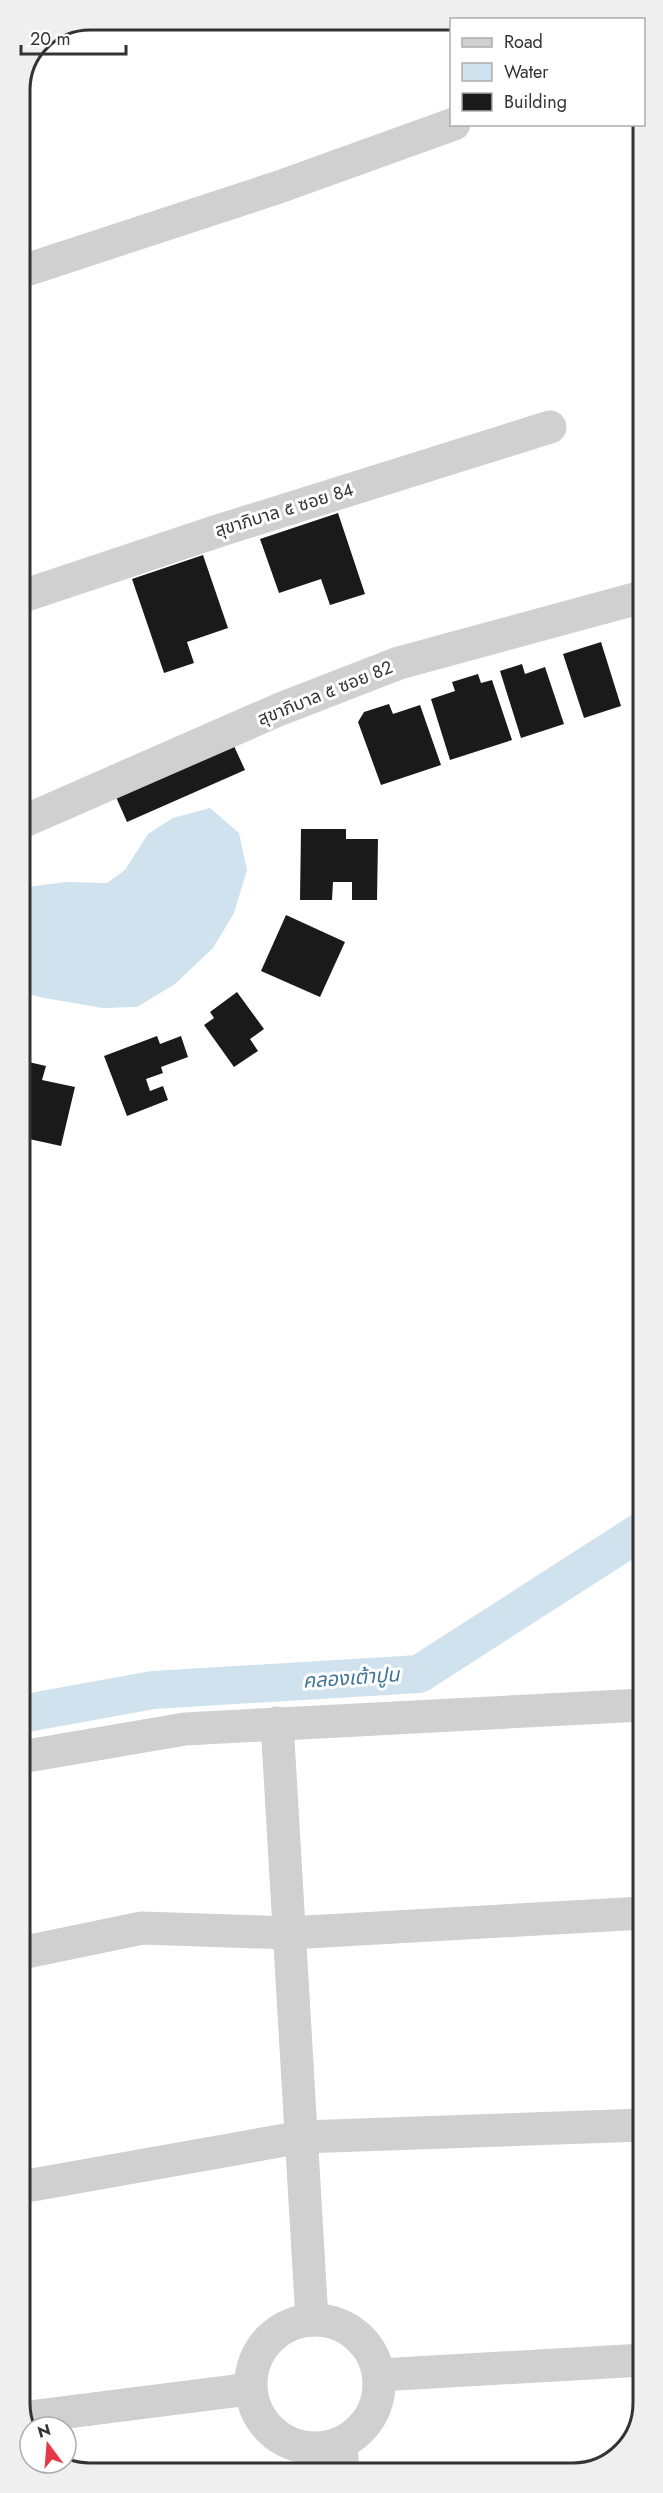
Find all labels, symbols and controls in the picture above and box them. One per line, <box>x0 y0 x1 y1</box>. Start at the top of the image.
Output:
scale bar <box>21 18 126 56</box>
legend <box>450 18 645 126</box>
text: 20 m <box>30 26 70 52</box>
text: Road <box>504 29 543 55</box>
text: Water <box>504 59 549 85</box>
text: Building <box>504 89 567 115</box>
street label: สุขาภิบาล ๕ ซอย 84 <box>211 477 357 543</box>
street label: สุขาภิบาล ๕ ซอย 82 <box>253 654 397 732</box>
water label: คลองเต้าปูน <box>302 1660 402 1696</box>
north arrow <box>18 2415 78 2475</box>
text: N <box>35 2418 53 2444</box>

